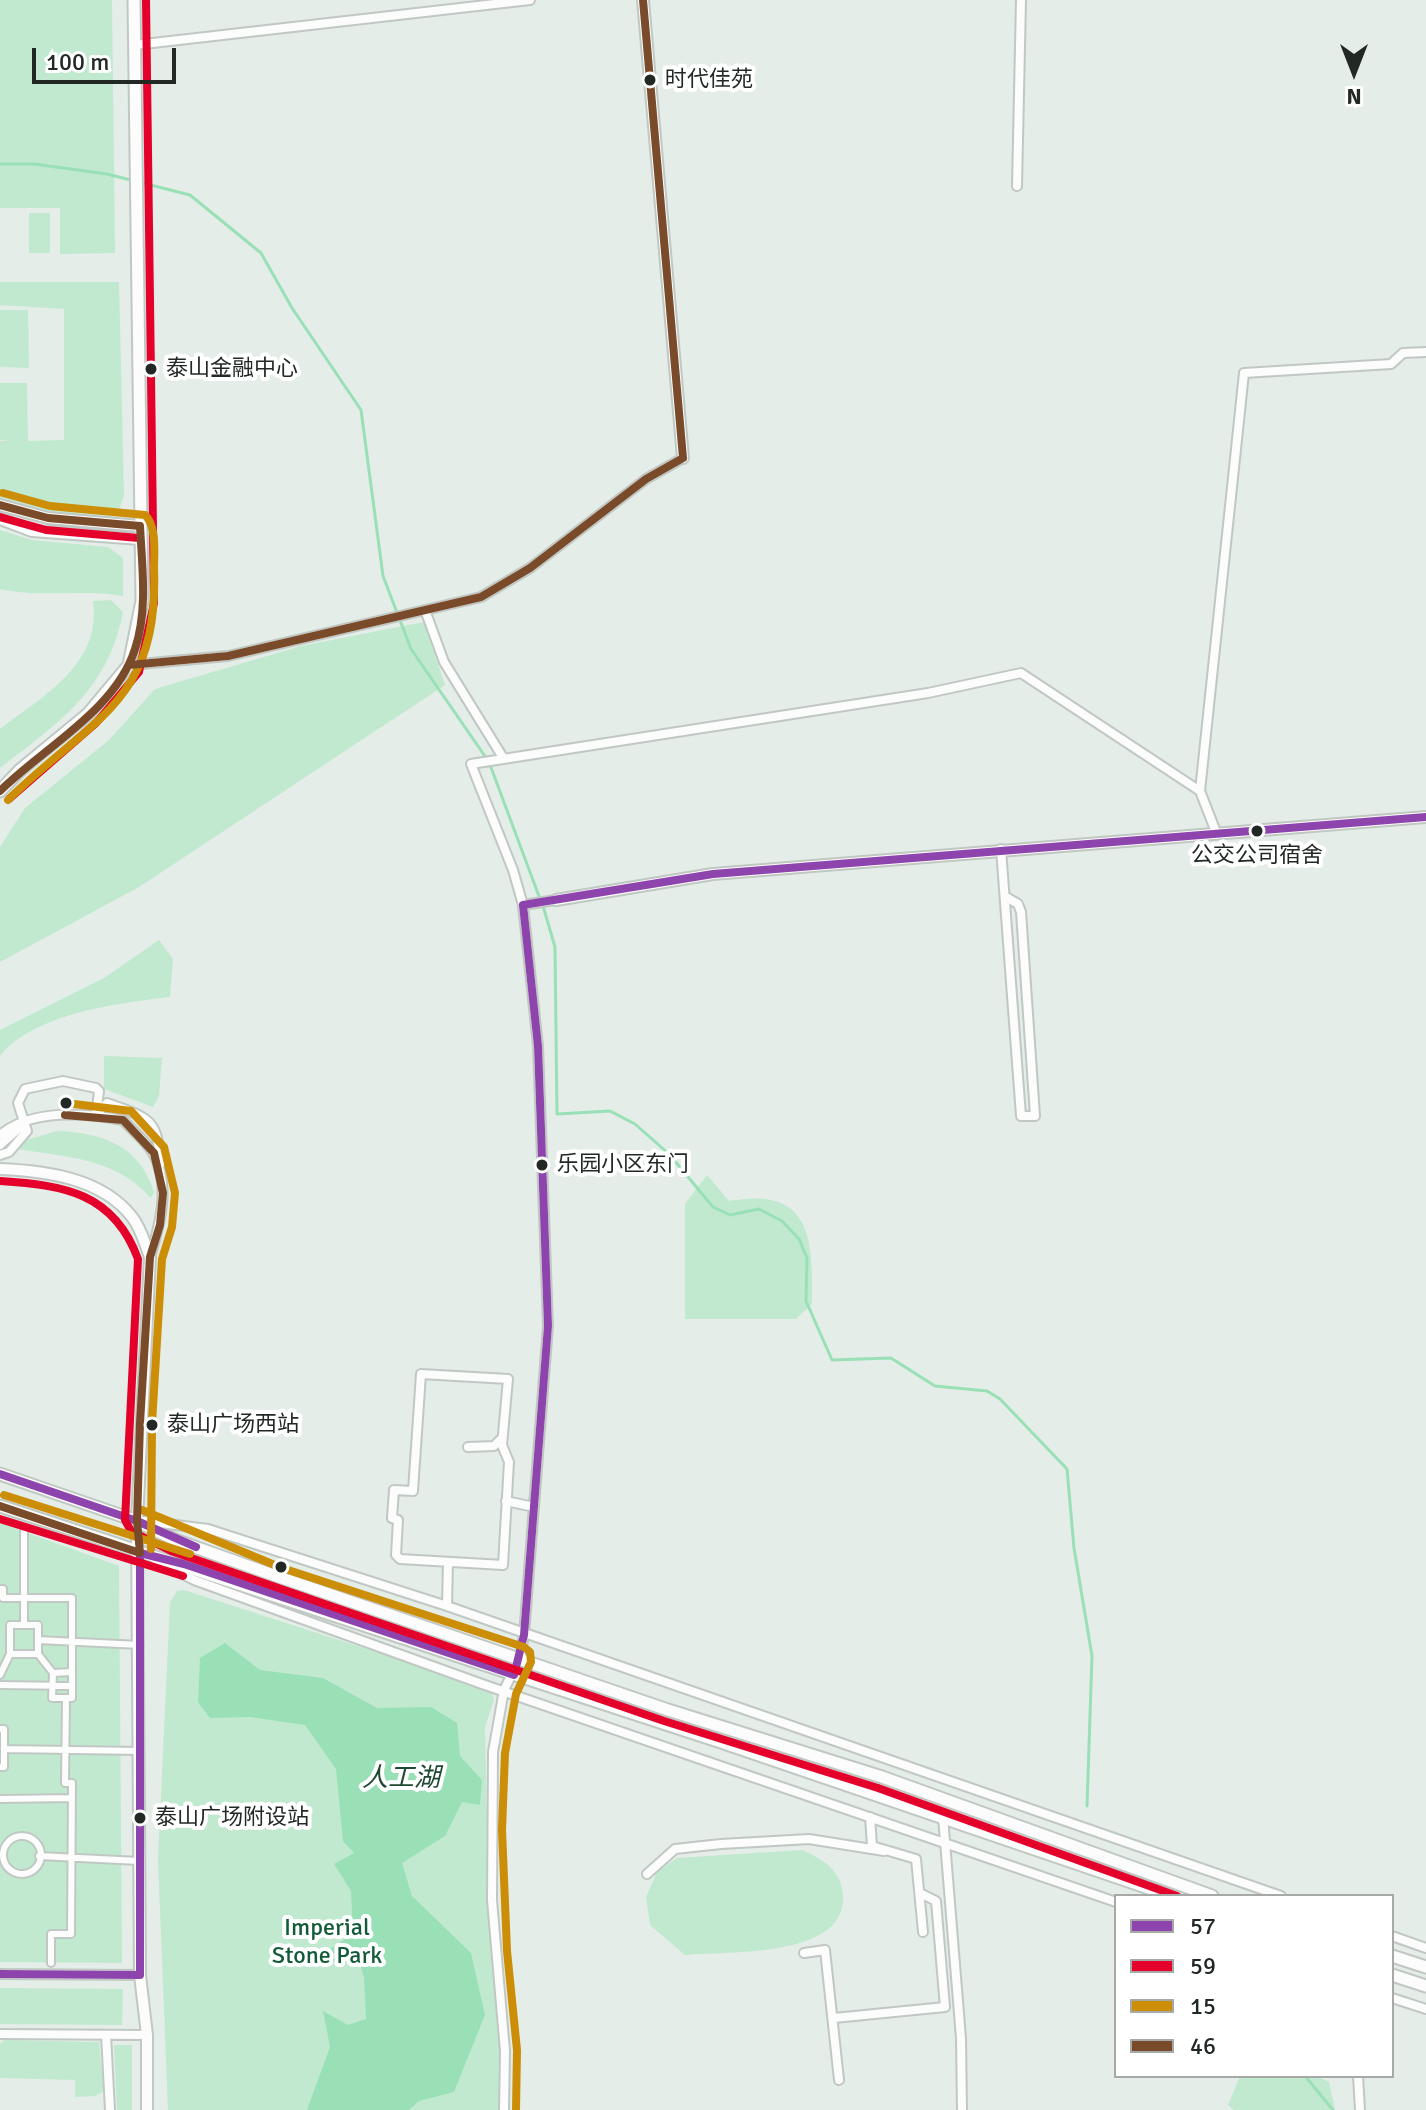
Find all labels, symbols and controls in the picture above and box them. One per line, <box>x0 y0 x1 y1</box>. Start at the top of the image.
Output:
scale bar <box>36 32 180 82</box>
north arrow <box>1314 32 1394 112</box>
text: 100 m <box>46 47 109 77</box>
place label: 时代佳苑 <box>665 67 753 93</box>
marker: 时代佳苑 <box>642 72 658 88</box>
text: N <box>1346 83 1362 110</box>
place label: 泰山金融中心 <box>166 356 298 382</box>
marker: 泰山金融中心 <box>143 361 159 377</box>
marker: 公交公司宿舍 <box>1249 823 1265 839</box>
place label: 公交公司宿舍 <box>1191 843 1323 869</box>
unlabelled marker <box>58 1095 74 1111</box>
place label: 乐园小区东门 <box>557 1152 689 1178</box>
marker: 乐园小区东门 <box>534 1157 550 1173</box>
place label: 泰山广场西站 <box>167 1412 299 1438</box>
marker: 泰山广场西站 <box>144 1417 160 1433</box>
unlabelled marker <box>273 1559 289 1575</box>
water label: 人工湖 <box>362 1763 440 1795</box>
place label: 泰山广场附设站 <box>155 1805 309 1831</box>
marker: 泰山广场附设站 <box>132 1810 148 1826</box>
legend <box>1114 1894 1394 2078</box>
text: 57 <box>1190 1911 1216 1941</box>
park label: Imperial Stone Park <box>272 1915 382 1971</box>
text: 59 <box>1190 1951 1216 1981</box>
text: 15 <box>1190 1991 1216 2021</box>
text: 46 <box>1190 2031 1216 2061</box>

